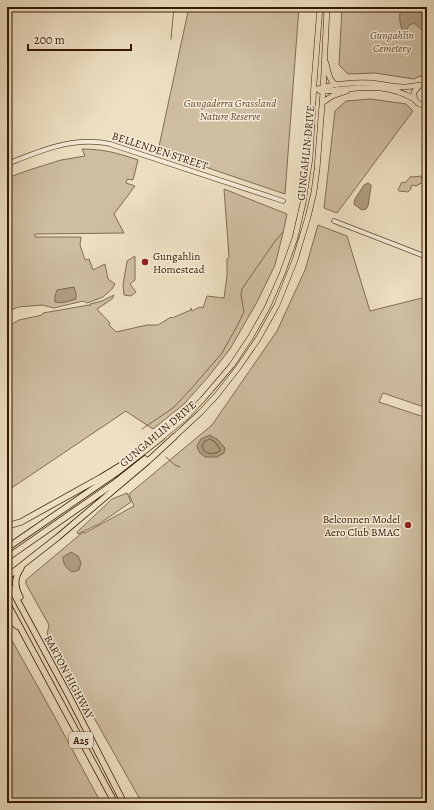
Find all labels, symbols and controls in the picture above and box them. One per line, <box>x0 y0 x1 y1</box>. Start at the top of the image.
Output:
scale bar <box>28 26 131 52</box>
park label: Gungahlin Cemetery <box>370 28 415 56</box>
text: 200 m <box>34 32 65 48</box>
park label: Gungaderra Grassland Nature Reserve <box>184 96 276 124</box>
street label: GUNGAHLIN DRIVE <box>294 105 318 201</box>
street label: BELLENDEN STREET <box>110 128 210 174</box>
place label: Gungahlin Homestead <box>153 249 205 277</box>
marker: Gungahlin Homestead <box>140 257 150 267</box>
street label: GUNGAHLIN DRIVE <box>116 397 200 471</box>
place label: Belconnen Model Aero Club BMAC <box>323 512 400 540</box>
marker: Belconnen Model Aero Club BMAC <box>403 520 413 530</box>
street label: BARTON HIGHWAY <box>41 632 98 722</box>
road number: A25 <box>69 732 93 748</box>

